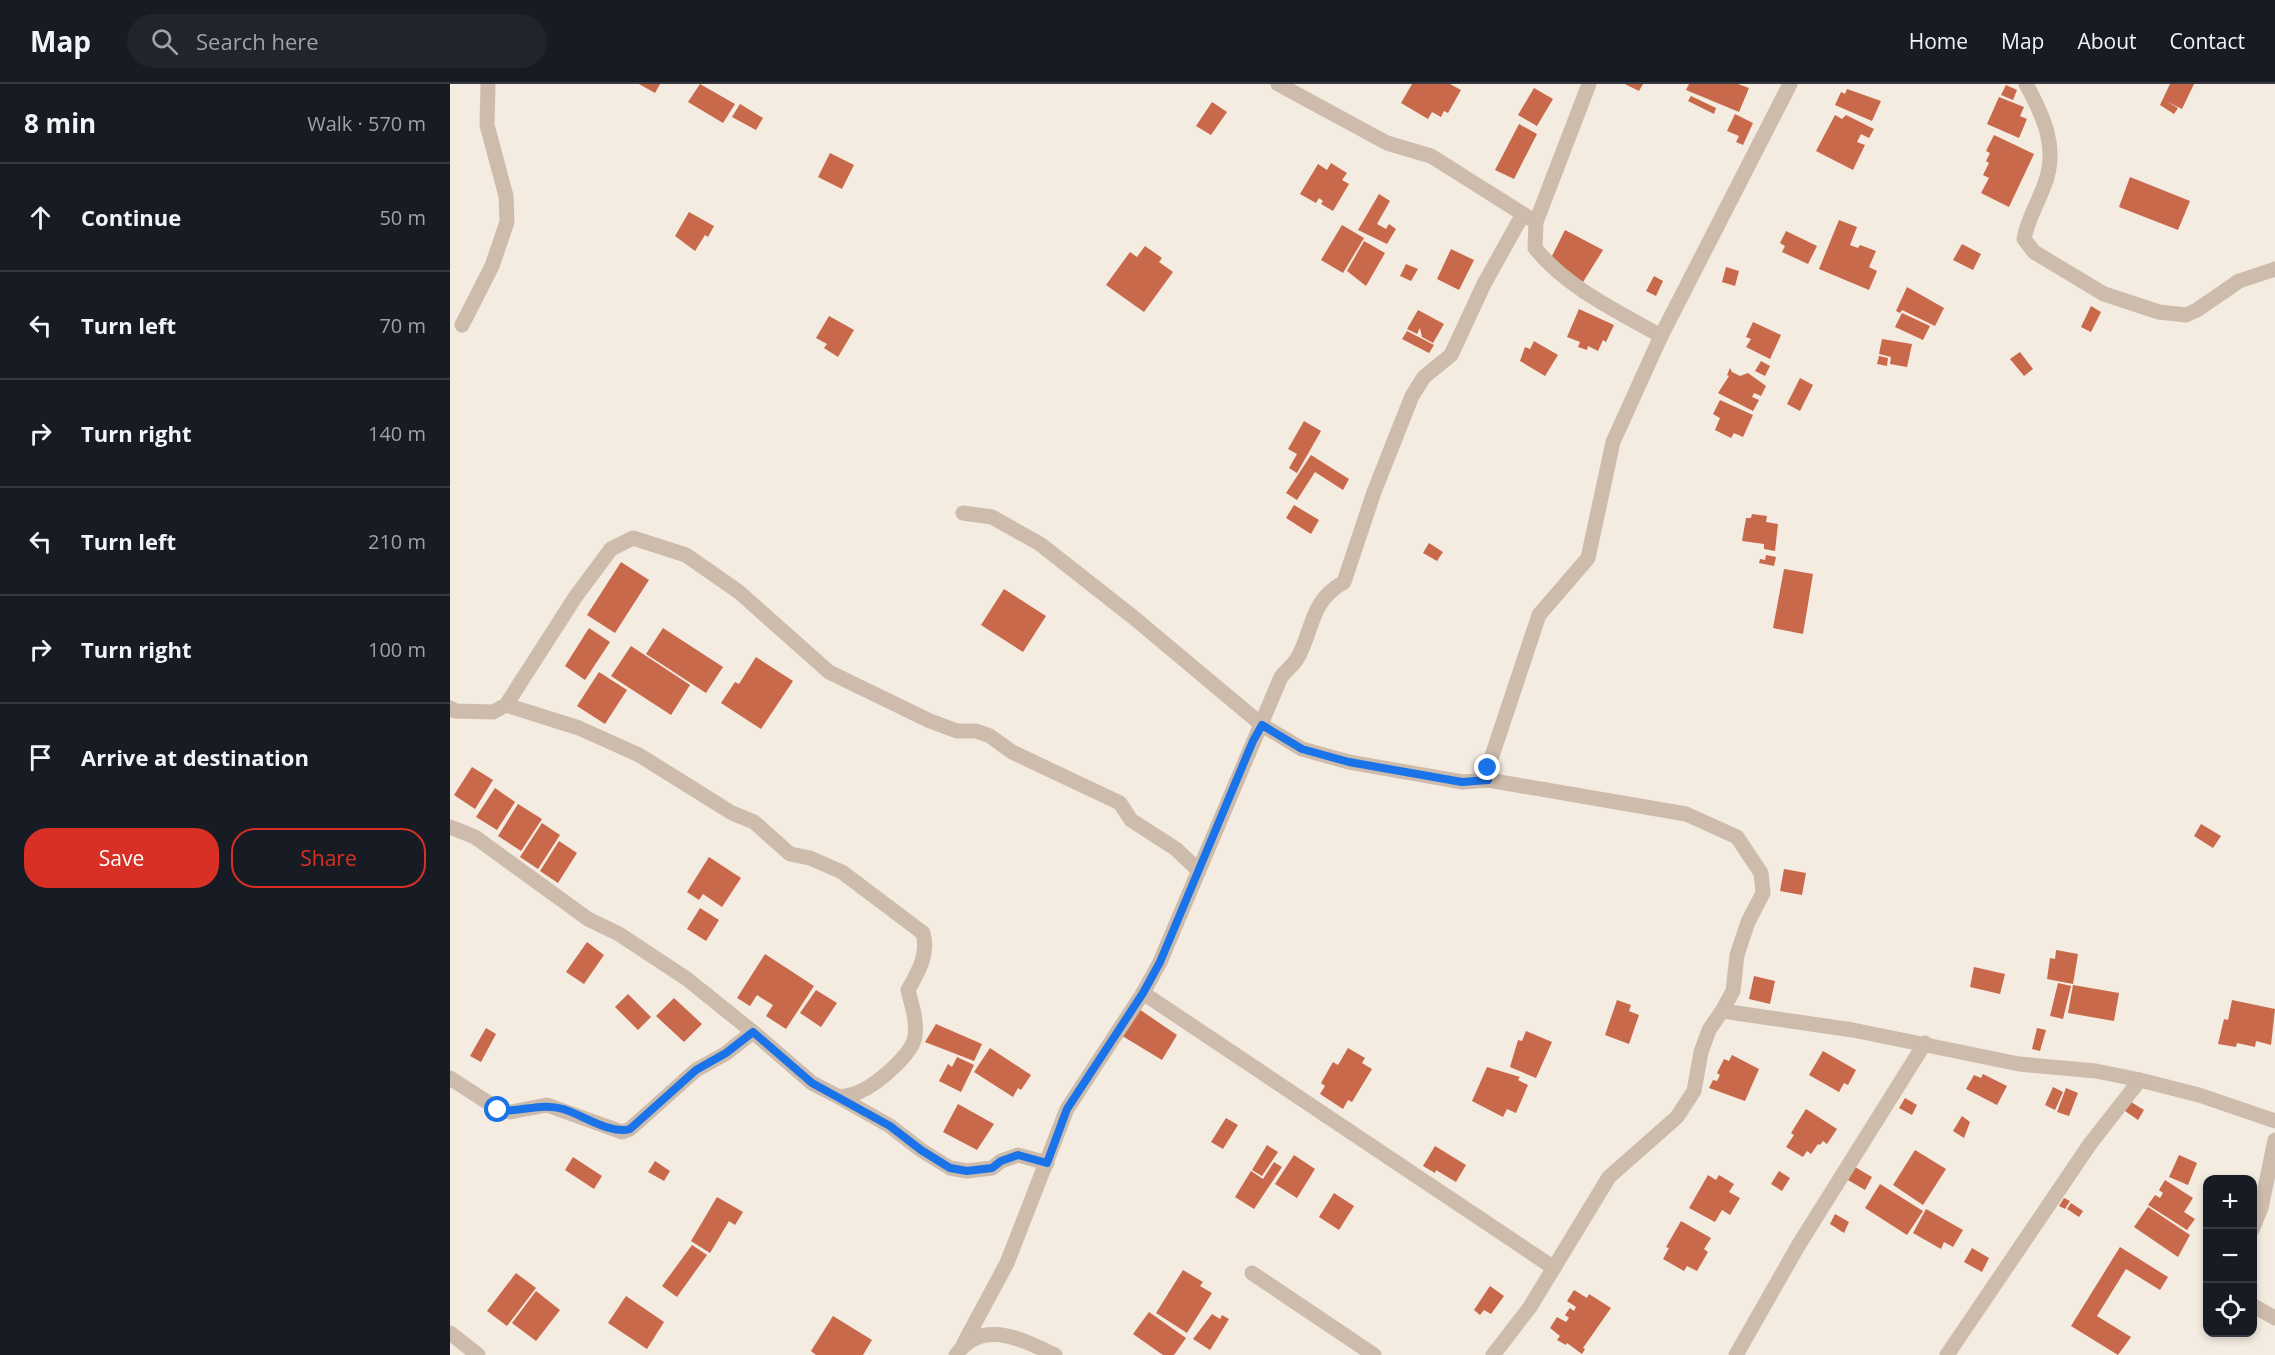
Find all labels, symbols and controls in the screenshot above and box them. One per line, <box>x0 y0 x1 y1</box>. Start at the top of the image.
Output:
search box <box>127 14 547 68</box>
text: Map <box>30 22 91 60</box>
icon: search <box>148 25 181 58</box>
text: Search here <box>196 26 319 56</box>
text: Home <box>1909 27 1968 55</box>
text: Map <box>2001 27 2044 55</box>
text: About <box>2077 27 2137 55</box>
text: Contact <box>2170 27 2245 55</box>
text: 8 min <box>24 105 96 141</box>
text: Walk · 570 m <box>307 110 426 137</box>
icon: ahead <box>24 201 57 234</box>
text: Continue <box>81 202 181 232</box>
text: 50 m <box>379 204 426 231</box>
icon: left <box>24 309 57 342</box>
text: Turn left <box>81 310 176 340</box>
text: 70 m <box>379 312 426 339</box>
icon: right <box>24 417 57 450</box>
text: Turn right <box>81 418 192 448</box>
text: 140 m <box>368 420 426 447</box>
icon: left <box>24 525 57 558</box>
text: Turn left <box>81 526 176 556</box>
text: 210 m <box>368 528 426 555</box>
icon: right <box>24 633 57 666</box>
text: Turn right <box>81 634 192 664</box>
text: 100 m <box>368 636 426 663</box>
icon: arrive <box>24 741 57 774</box>
text: Arrive at destination <box>81 742 309 772</box>
route end <box>1474 754 1500 780</box>
button: Save <box>24 828 219 888</box>
button: Share <box>231 828 426 888</box>
route start <box>484 1096 510 1122</box>
map controls <box>2203 1175 2257 1337</box>
button: + <box>2203 1175 2257 1229</box>
button: − <box>2203 1229 2257 1283</box>
button: locate <box>2203 1283 2257 1337</box>

